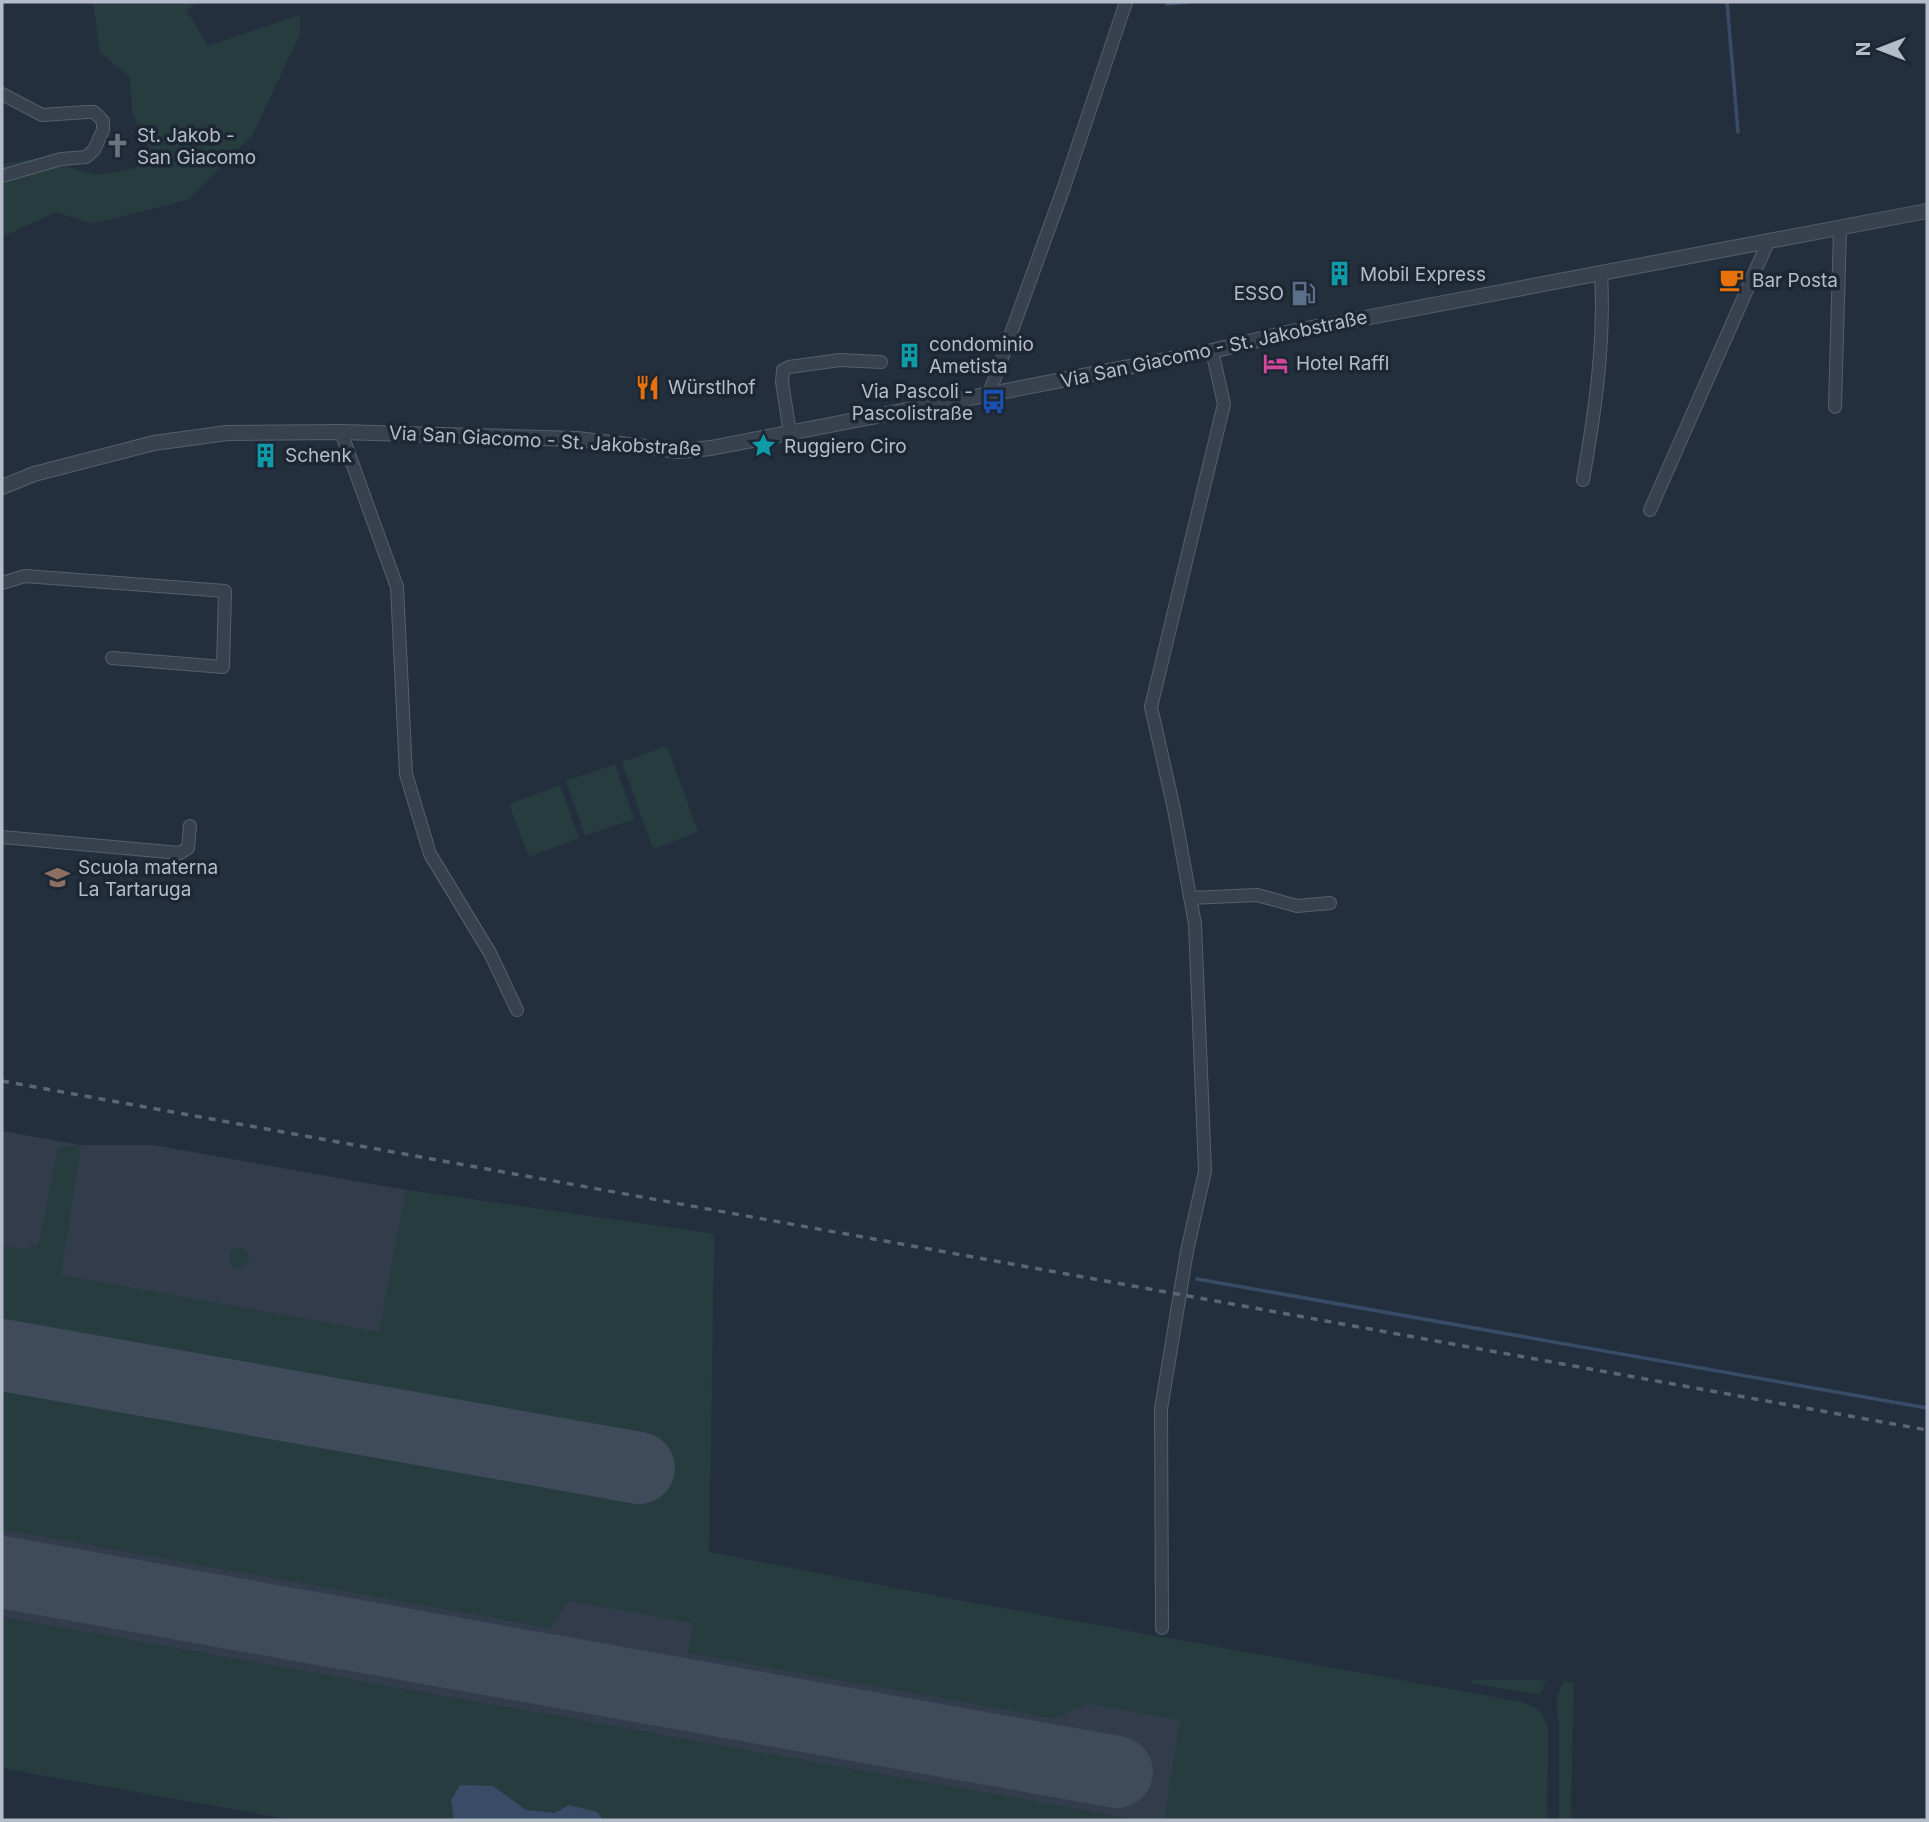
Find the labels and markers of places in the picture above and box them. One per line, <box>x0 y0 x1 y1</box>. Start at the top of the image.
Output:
place label: St. Jakob - San Giacomo <box>137 124 256 169</box>
church icon: St. Jakob - San Giacomo <box>103 132 131 160</box>
building icon: Mobil Express <box>1326 260 1354 288</box>
place label: Mobil Express <box>1360 263 1486 286</box>
cafe icon: Bar Posta <box>1718 266 1746 294</box>
place label: Bar Posta <box>1752 269 1838 292</box>
fuel station icon: ESSO <box>1290 279 1318 307</box>
place label: ESSO <box>1234 282 1284 305</box>
place label: condominio Ametista <box>929 333 1034 378</box>
building icon: condominio Ametista <box>895 341 923 369</box>
hotel icon: Hotel Raffl <box>1262 349 1290 377</box>
place label: Hotel Raffl <box>1296 352 1389 375</box>
restaurant icon: Würstlhof <box>634 373 662 401</box>
place label: Würstlhof <box>668 376 756 399</box>
place label: Via Pascoli - Pascolistraße <box>852 380 973 425</box>
bus stop icon: Via Pascoli - Pascolistraße <box>979 388 1007 416</box>
place icon: Ruggiero Ciro <box>750 432 778 460</box>
place label: Ruggiero Ciro <box>784 435 907 458</box>
building icon: Schenk <box>251 441 279 469</box>
place label: Schenk <box>285 444 353 467</box>
place label: Scuola materna La Tartaruga <box>78 856 218 901</box>
school or university icon: Scuola materna La Tartaruga <box>44 864 72 892</box>

